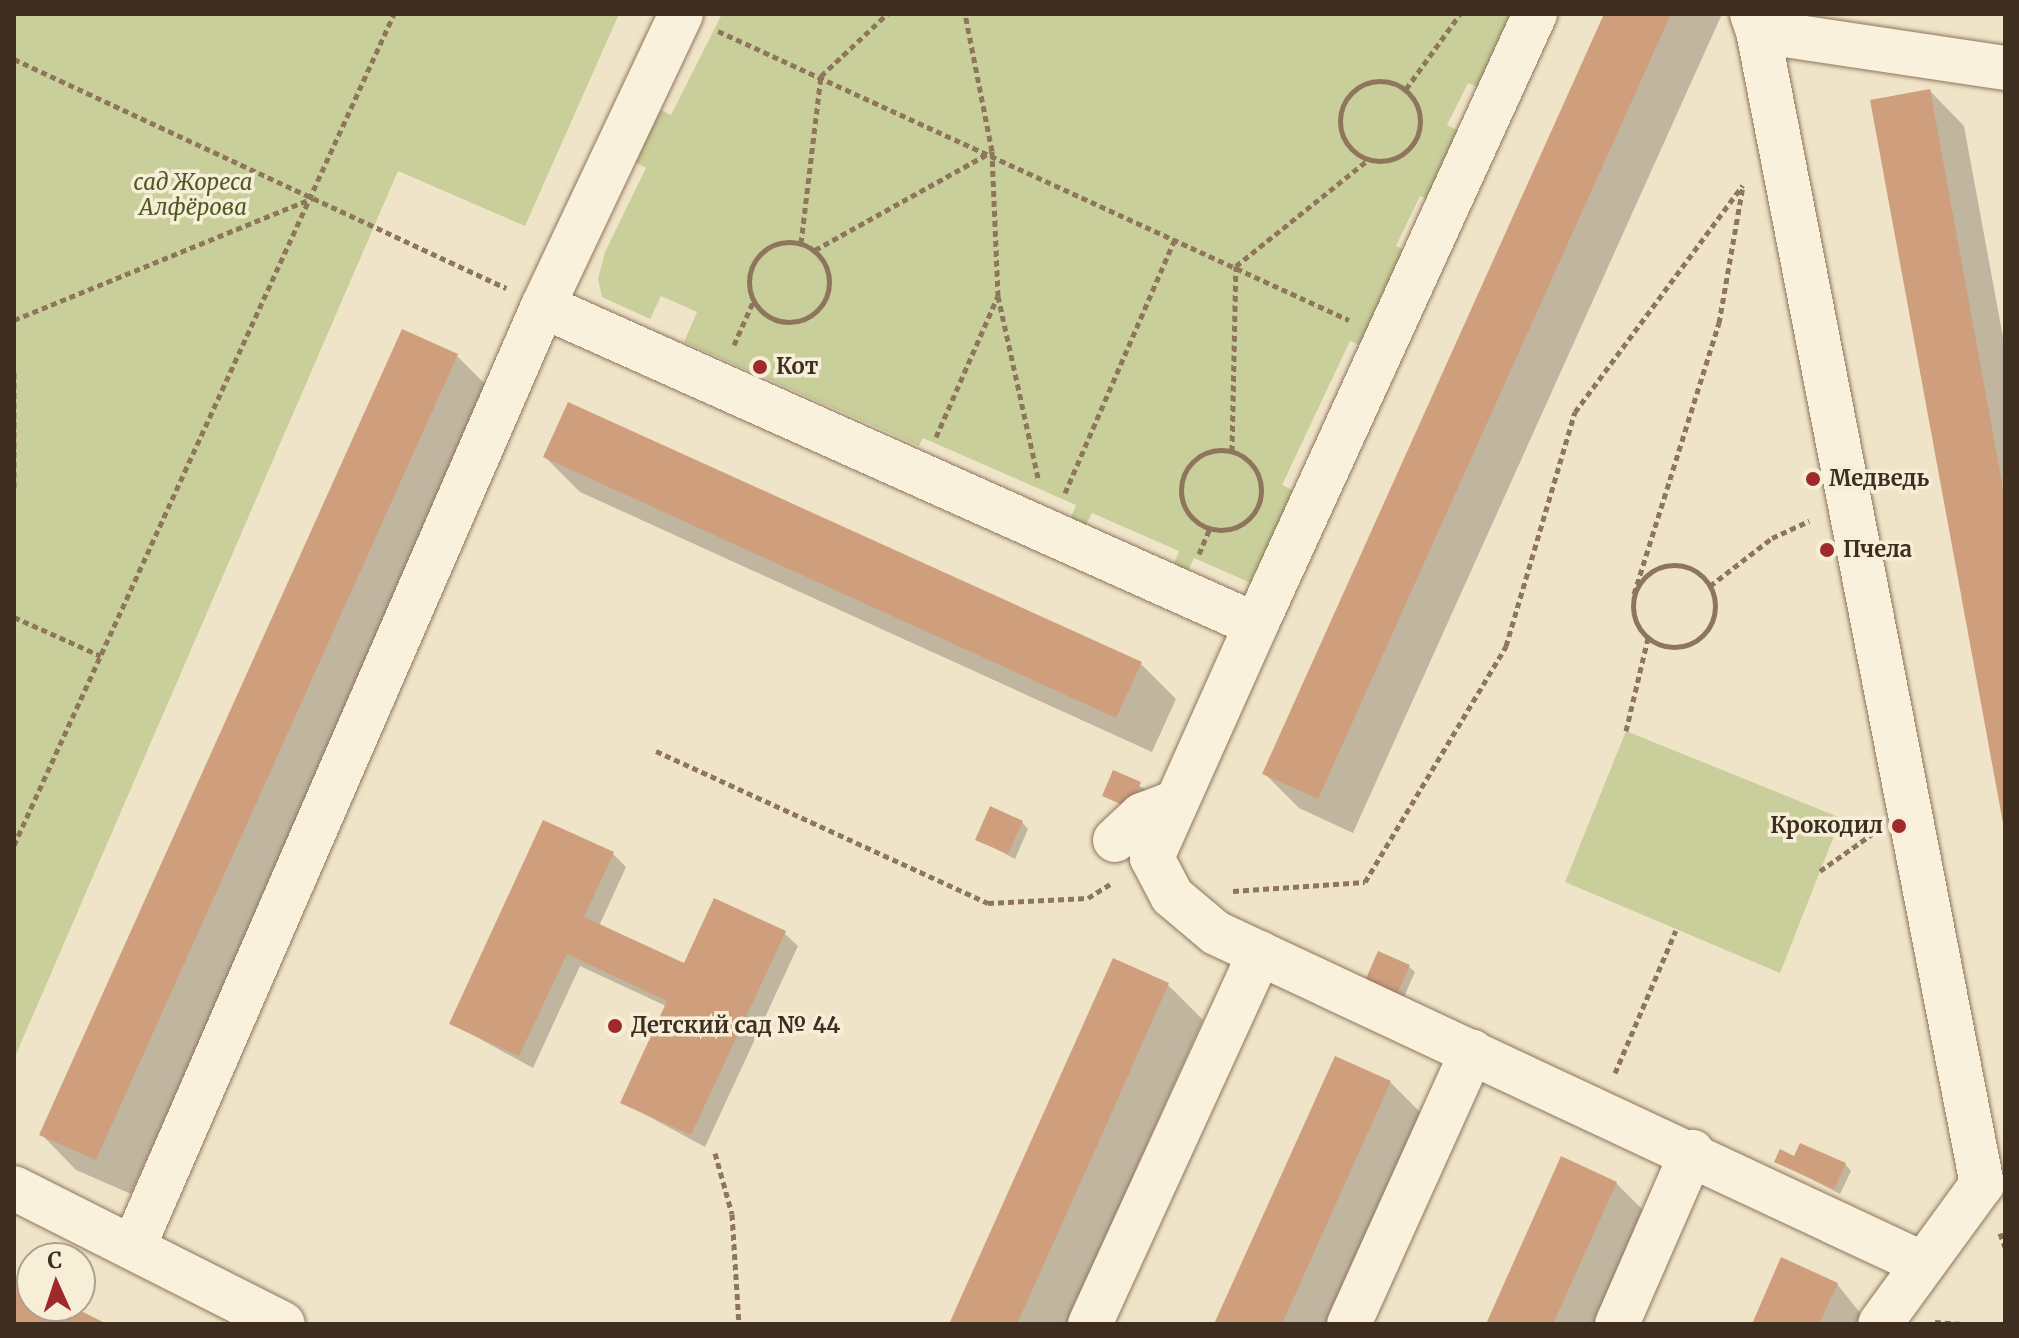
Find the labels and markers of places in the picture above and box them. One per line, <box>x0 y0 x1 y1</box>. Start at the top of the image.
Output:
place label: Кот <box>776 354 818 380</box>
marker: Кот <box>751 358 769 376</box>
place label: Медведь <box>1829 466 1929 492</box>
marker: Медведь <box>1804 470 1822 488</box>
place label: Пчела <box>1843 537 1912 563</box>
marker: Пчела <box>1818 541 1836 559</box>
place label: Крокодил <box>1770 813 1883 839</box>
marker: Крокодил <box>1890 817 1908 835</box>
place label: Детский сад № 44 <box>631 1013 840 1039</box>
marker: Детский сад № 44 <box>606 1017 624 1035</box>

